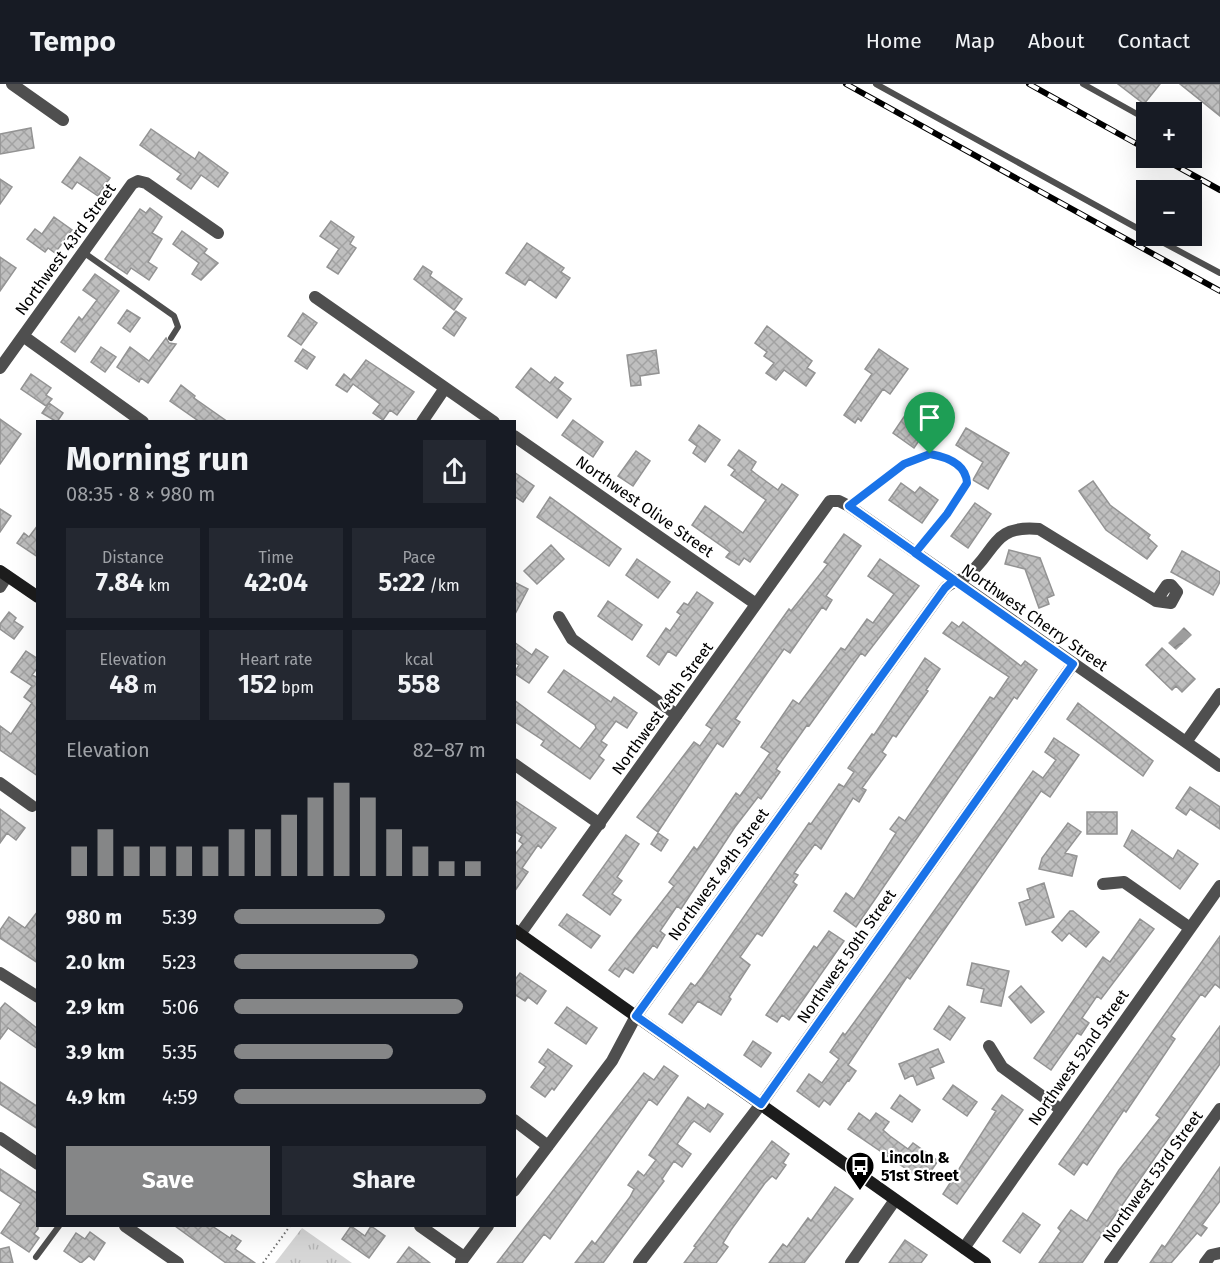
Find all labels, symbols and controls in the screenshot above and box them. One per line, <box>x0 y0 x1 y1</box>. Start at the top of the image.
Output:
text: Tempo <box>30 25 116 58</box>
text: Home <box>866 28 922 54</box>
text: Map <box>955 28 995 54</box>
text: About <box>1028 28 1085 54</box>
text: Contact <box>1118 28 1190 54</box>
map controls <box>1136 102 1202 246</box>
button: + <box>1136 102 1202 168</box>
street label: Northwest 43rd Street <box>11 179 120 319</box>
button: − <box>1136 180 1202 246</box>
pin <box>904 392 955 454</box>
icon: arrive <box>913 401 946 434</box>
text: Morning run <box>66 439 249 479</box>
button: share <box>423 440 486 503</box>
street label: Northwest Olive Street <box>572 452 717 561</box>
text: 08:35 · 8 × 980 m <box>66 482 215 506</box>
text: Distance <box>102 548 164 567</box>
text: Time <box>258 548 294 567</box>
text: Pace <box>402 548 436 567</box>
street label: Northwest Cherry Street <box>958 560 1112 675</box>
text: 7.84 <box>96 567 144 598</box>
text: 42:04 <box>244 567 308 598</box>
text: 5:22 <box>378 567 425 598</box>
text: km <box>144 576 170 595</box>
text: /km <box>425 576 460 595</box>
street label: Northwest 48th Street <box>608 638 717 778</box>
text: Elevation <box>99 650 167 669</box>
text: Heart rate <box>240 650 312 669</box>
text: kcal <box>405 650 433 669</box>
text: 48 <box>109 669 139 700</box>
text: 152 <box>238 669 277 700</box>
text: 558 <box>398 669 440 700</box>
text: m <box>139 678 157 697</box>
text: bpm <box>277 678 314 697</box>
text: Elevation <box>66 738 150 762</box>
text: 82–87 m <box>413 738 486 762</box>
street label: Northwest 49th Street <box>664 804 773 944</box>
street label: Northwest 50th Street <box>793 886 900 1027</box>
text: 980 m <box>66 905 122 929</box>
text: 5:39 <box>162 905 197 929</box>
text: 2.0 km <box>66 950 125 974</box>
text: 5:23 <box>162 950 197 974</box>
street label: Northwest 52nd Street <box>1024 985 1133 1129</box>
text: 2.9 km <box>66 995 125 1019</box>
text: 5:06 <box>162 995 199 1019</box>
text: 3.9 km <box>66 1040 125 1064</box>
text: 5:35 <box>162 1040 197 1064</box>
text: 4.9 km <box>66 1085 126 1109</box>
text: 4:59 <box>162 1085 198 1109</box>
street label: Northwest 53rd Street <box>1098 1107 1207 1246</box>
button: Save <box>66 1146 270 1215</box>
button: Share <box>282 1146 486 1215</box>
place label: Lincoln & 51st Street <box>881 1148 960 1185</box>
bus stop icon: Lincoln & 51st Street <box>844 1150 876 1192</box>

